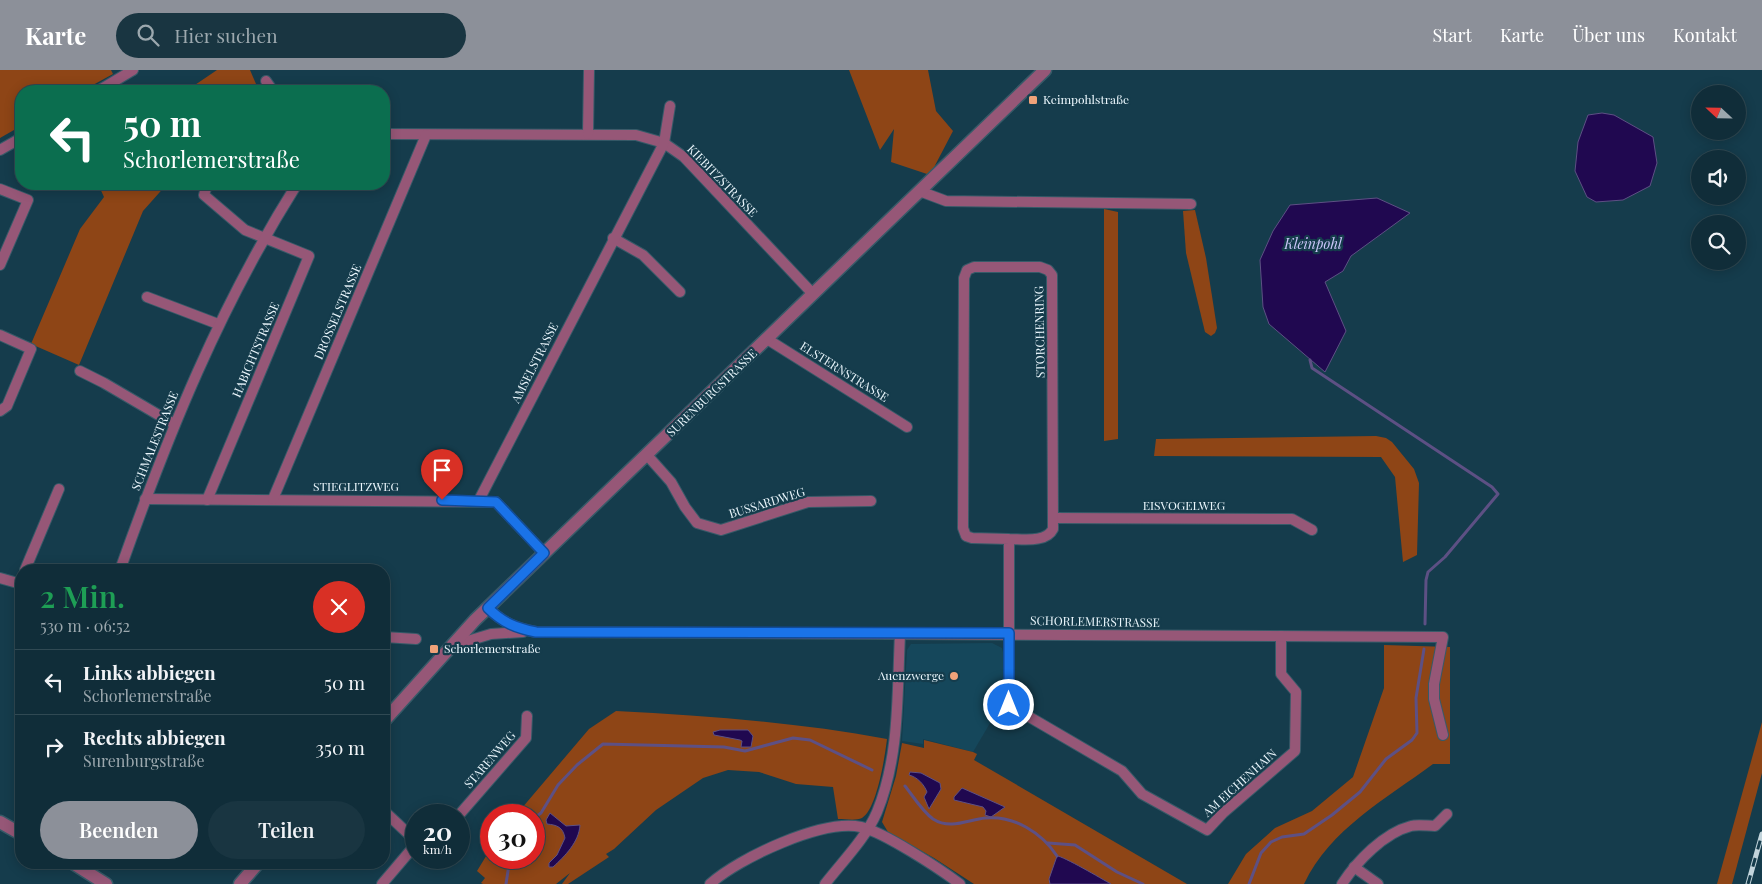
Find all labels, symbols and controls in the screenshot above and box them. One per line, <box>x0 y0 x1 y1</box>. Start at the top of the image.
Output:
search box <box>116 13 466 58</box>
text: Karte <box>25 19 86 51</box>
icon: search <box>134 21 162 49</box>
text: Hier suchen <box>174 22 277 48</box>
text: Start <box>1432 23 1472 47</box>
text: Karte <box>1500 23 1544 47</box>
text: Über uns <box>1572 23 1645 47</box>
text: Kontakt <box>1673 23 1737 47</box>
north arrow <box>1691 85 1746 140</box>
map controls <box>1691 85 1746 270</box>
place label: Keimpohlstraße <box>1043 91 1129 107</box>
marker: Keimpohlstraße <box>1027 94 1039 106</box>
text: 50 m <box>123 99 201 146</box>
icon: left <box>40 105 105 170</box>
street label: KIEBITZSTRASSE <box>684 141 761 220</box>
text: Schorlemerstraße <box>123 144 300 174</box>
button: sound <box>1691 150 1746 205</box>
button: search <box>1691 215 1746 270</box>
water label: Kleinpohl <box>1283 234 1343 253</box>
street label: DROSSELSTRASSE <box>310 261 364 362</box>
street label: STORCHENRING <box>1030 285 1048 378</box>
street label: HABICHTSTRASSE <box>228 299 282 400</box>
street label: AMSELSTRASSE <box>507 320 561 406</box>
street label: ELSTERNSTRASSE <box>797 338 892 405</box>
street label: SURENBURGSTRASSE <box>663 345 760 440</box>
street label: SCHMALESTRASSE <box>127 389 181 493</box>
pin <box>421 449 463 500</box>
icon: arrive <box>428 456 456 484</box>
street label: STIEGLITZWEG <box>313 478 400 494</box>
street label: BUSSARDWEG <box>727 483 807 521</box>
street label: EISVOGELWEG <box>1143 497 1226 513</box>
text: 2 Min. <box>40 576 125 616</box>
button: close <box>313 581 365 633</box>
street label: SCHORLEMERSTRASSE <box>1030 612 1160 630</box>
text: 530 m · 06:52 <box>40 615 130 636</box>
place label: Schorlemerstraße <box>444 640 541 656</box>
marker: Schorlemerstraße <box>428 643 440 655</box>
text: Links abbiegen <box>83 659 216 685</box>
place label: Auenzwerge <box>877 667 944 683</box>
icon: left <box>40 668 68 696</box>
text: 50 m <box>324 669 365 695</box>
marker: Auenzwerge <box>948 670 960 682</box>
position arrow <box>982 678 1034 730</box>
text: Schorlemerstraße <box>83 685 212 706</box>
text: Rechts abbiegen <box>83 724 226 750</box>
street label: STARENWEG <box>460 727 519 791</box>
icon: right <box>40 733 68 761</box>
text: 350 m <box>316 734 365 760</box>
street label: AM EICHENHAIN <box>1198 744 1280 820</box>
text: Surenburgstraße <box>83 750 205 771</box>
button: Beenden <box>40 801 198 859</box>
button: Teilen <box>208 801 365 859</box>
speed limit sign: 30 <box>480 804 545 869</box>
text: 20 <box>423 814 452 847</box>
text: km/h <box>423 841 452 857</box>

